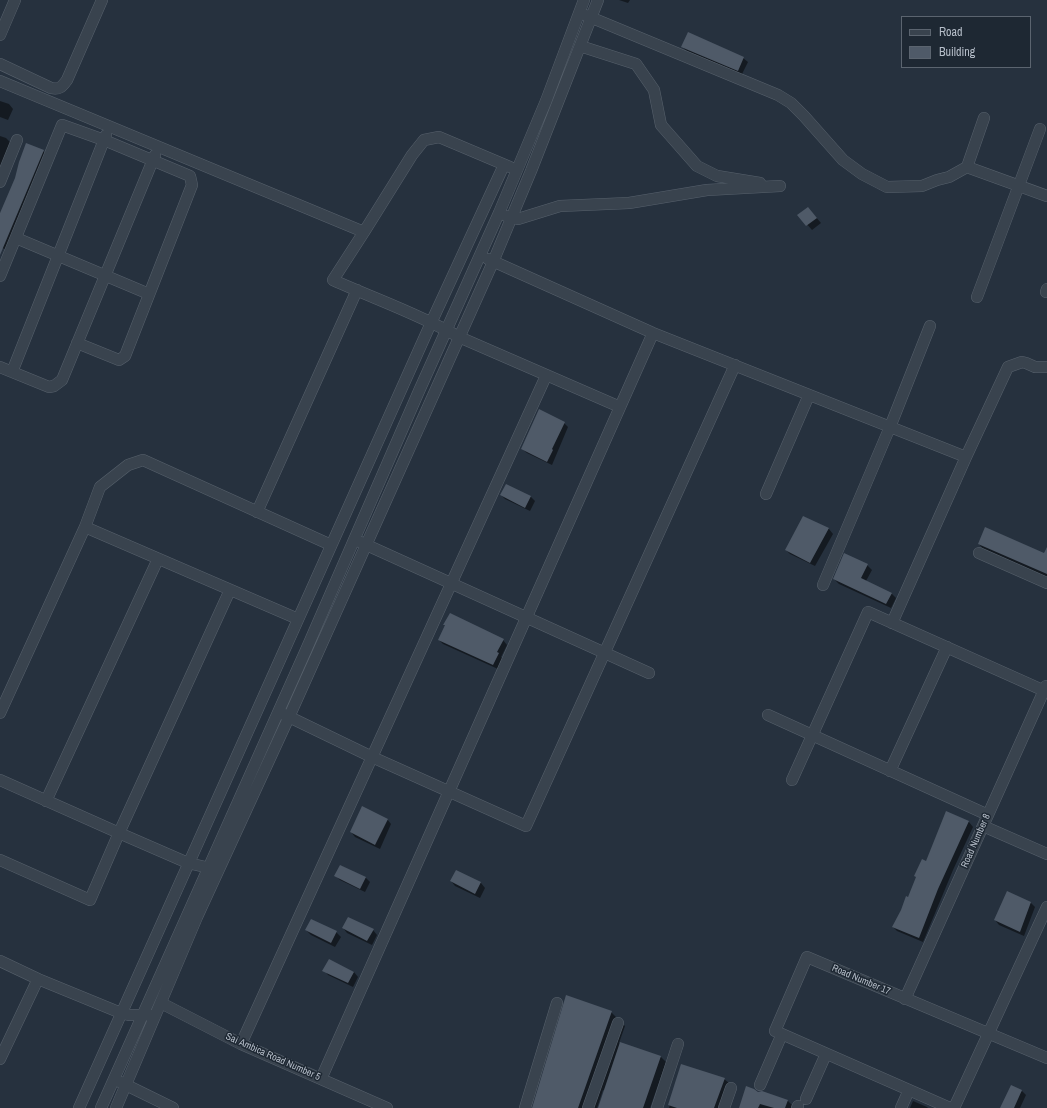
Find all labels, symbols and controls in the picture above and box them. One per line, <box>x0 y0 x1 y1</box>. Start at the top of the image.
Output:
legend <box>901 16 1031 68</box>
text: Road <box>939 24 963 40</box>
text: Building <box>939 44 975 60</box>
street label: Road Number 8 <box>959 812 993 870</box>
street label: Road Number 17 <box>830 962 892 998</box>
street label: Sai Ambica Road Number 5 <box>224 1031 322 1083</box>

